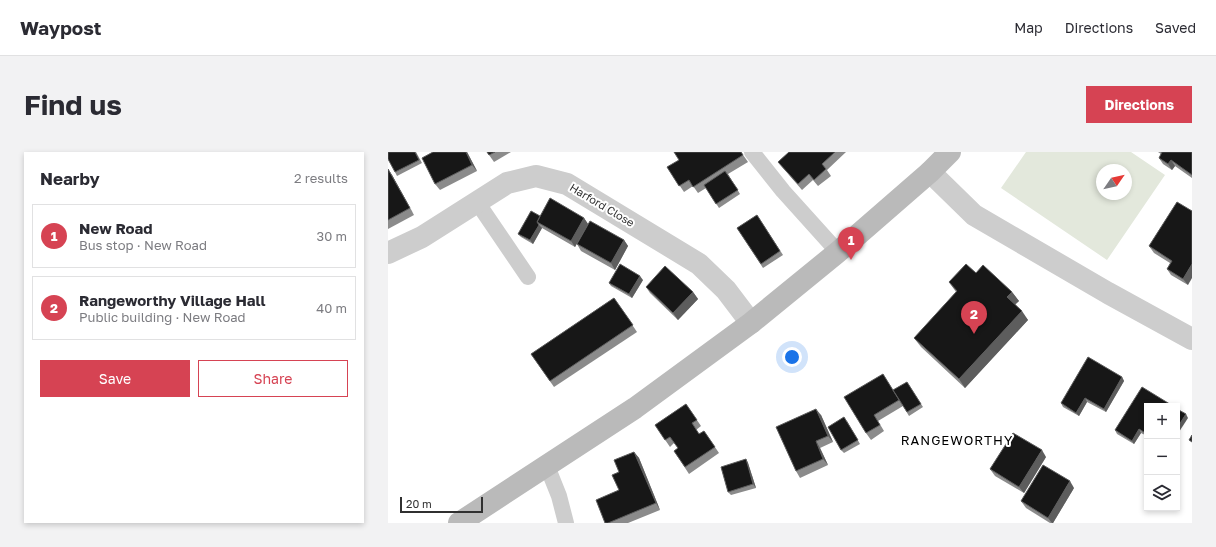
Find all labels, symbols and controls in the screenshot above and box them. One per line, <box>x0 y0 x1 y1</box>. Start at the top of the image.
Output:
text: Waypost <box>20 16 101 39</box>
text: Map <box>1014 19 1043 36</box>
text: Directions <box>1065 19 1133 36</box>
text: Saved <box>1155 19 1196 36</box>
button: Directions <box>1086 86 1192 123</box>
text: Find us <box>24 88 122 121</box>
north arrow <box>1096 164 1132 200</box>
text: Nearby <box>40 168 100 189</box>
text: 2 results <box>294 170 348 186</box>
street label: Harford Close <box>568 180 637 229</box>
text: New Road <box>79 219 153 237</box>
pin: 1 <box>838 227 864 260</box>
text: 1 <box>51 228 57 244</box>
text: 30 m <box>317 228 347 244</box>
text: Bus stop · New Road <box>79 237 207 253</box>
text: Rangeworthy Village Hall <box>79 291 266 309</box>
text: 2 <box>50 300 58 316</box>
text: 40 m <box>316 300 347 316</box>
pin: 2 <box>961 301 987 334</box>
text: Public building · New Road <box>79 309 246 325</box>
your location <box>782 347 802 367</box>
button: Save <box>40 360 190 397</box>
button: Share <box>198 360 348 397</box>
map controls <box>1144 403 1180 511</box>
button: + <box>1144 403 1180 439</box>
district label: RANGEWORTHY <box>901 432 1013 448</box>
button: − <box>1144 439 1180 475</box>
button: layers <box>1144 475 1180 511</box>
scale bar <box>400 495 483 514</box>
text: 20 m <box>406 497 432 510</box>

